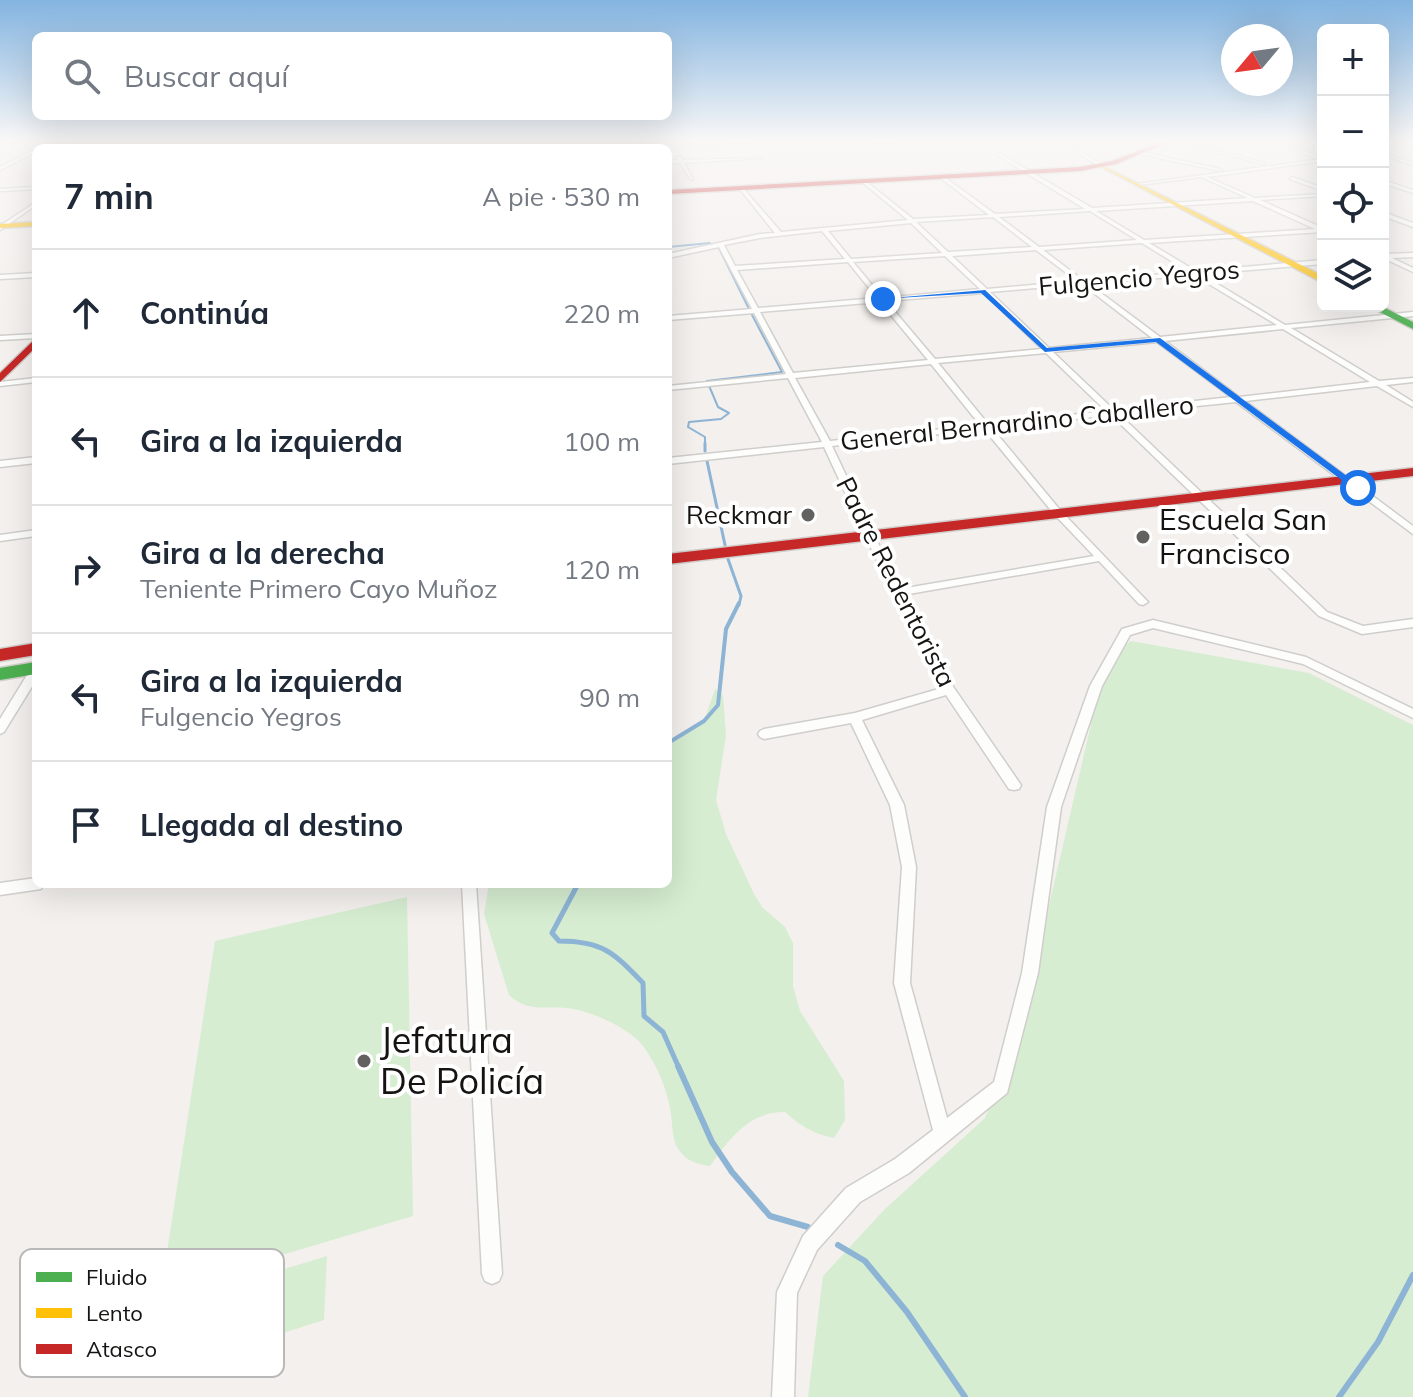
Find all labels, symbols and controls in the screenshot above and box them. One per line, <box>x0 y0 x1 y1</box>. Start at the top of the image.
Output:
north arrow <box>1221 24 1293 96</box>
map controls <box>1317 24 1389 312</box>
button: + <box>1317 24 1389 96</box>
search box <box>32 32 672 120</box>
icon: search <box>60 54 104 98</box>
text: Buscar aquí <box>124 57 289 95</box>
button: − <box>1317 96 1389 168</box>
button: locate <box>1317 168 1389 240</box>
text: 7 min <box>64 175 154 218</box>
text: A pie · 530 m <box>482 180 640 213</box>
button: layers <box>1317 240 1389 312</box>
street label: Fulgencio Yegros <box>1037 252 1241 303</box>
route end <box>865 281 901 317</box>
icon: ahead <box>64 291 108 335</box>
text: Continúa <box>140 294 269 332</box>
text: 220 m <box>564 297 640 330</box>
street label: General Bernardino Caballero <box>839 388 1195 457</box>
icon: left <box>64 419 108 463</box>
text: Gira a la izquierda <box>140 422 403 460</box>
text: 100 m <box>564 425 640 458</box>
route start <box>1340 470 1376 506</box>
street label: Padre Redentorista <box>829 471 964 692</box>
place label: Reckmar <box>686 498 793 531</box>
place label: Escuela San Francisco <box>1159 500 1327 572</box>
marker: Reckmar <box>799 506 817 524</box>
marker: Escuela San Francisco <box>1134 528 1152 546</box>
text: Gira a la derecha <box>140 534 385 572</box>
icon: right <box>64 547 108 591</box>
text: 120 m <box>564 553 640 586</box>
text: Teniente Primero Cayo Muñoz <box>140 572 498 605</box>
text: Gira a la izquierda <box>140 662 403 700</box>
icon: left <box>64 675 108 719</box>
text: 90 m <box>579 681 640 714</box>
text: Fulgencio Yegros <box>140 700 342 733</box>
icon: arrive <box>64 803 108 847</box>
text: Llegada al destino <box>140 806 403 844</box>
place label: Jefatura De Policía <box>380 1017 544 1103</box>
marker: Jefatura De Policía <box>355 1052 373 1070</box>
legend <box>20 1249 284 1377</box>
text: Fluido <box>86 1263 147 1291</box>
text: Lento <box>86 1299 143 1327</box>
text: Atasco <box>86 1335 157 1363</box>

